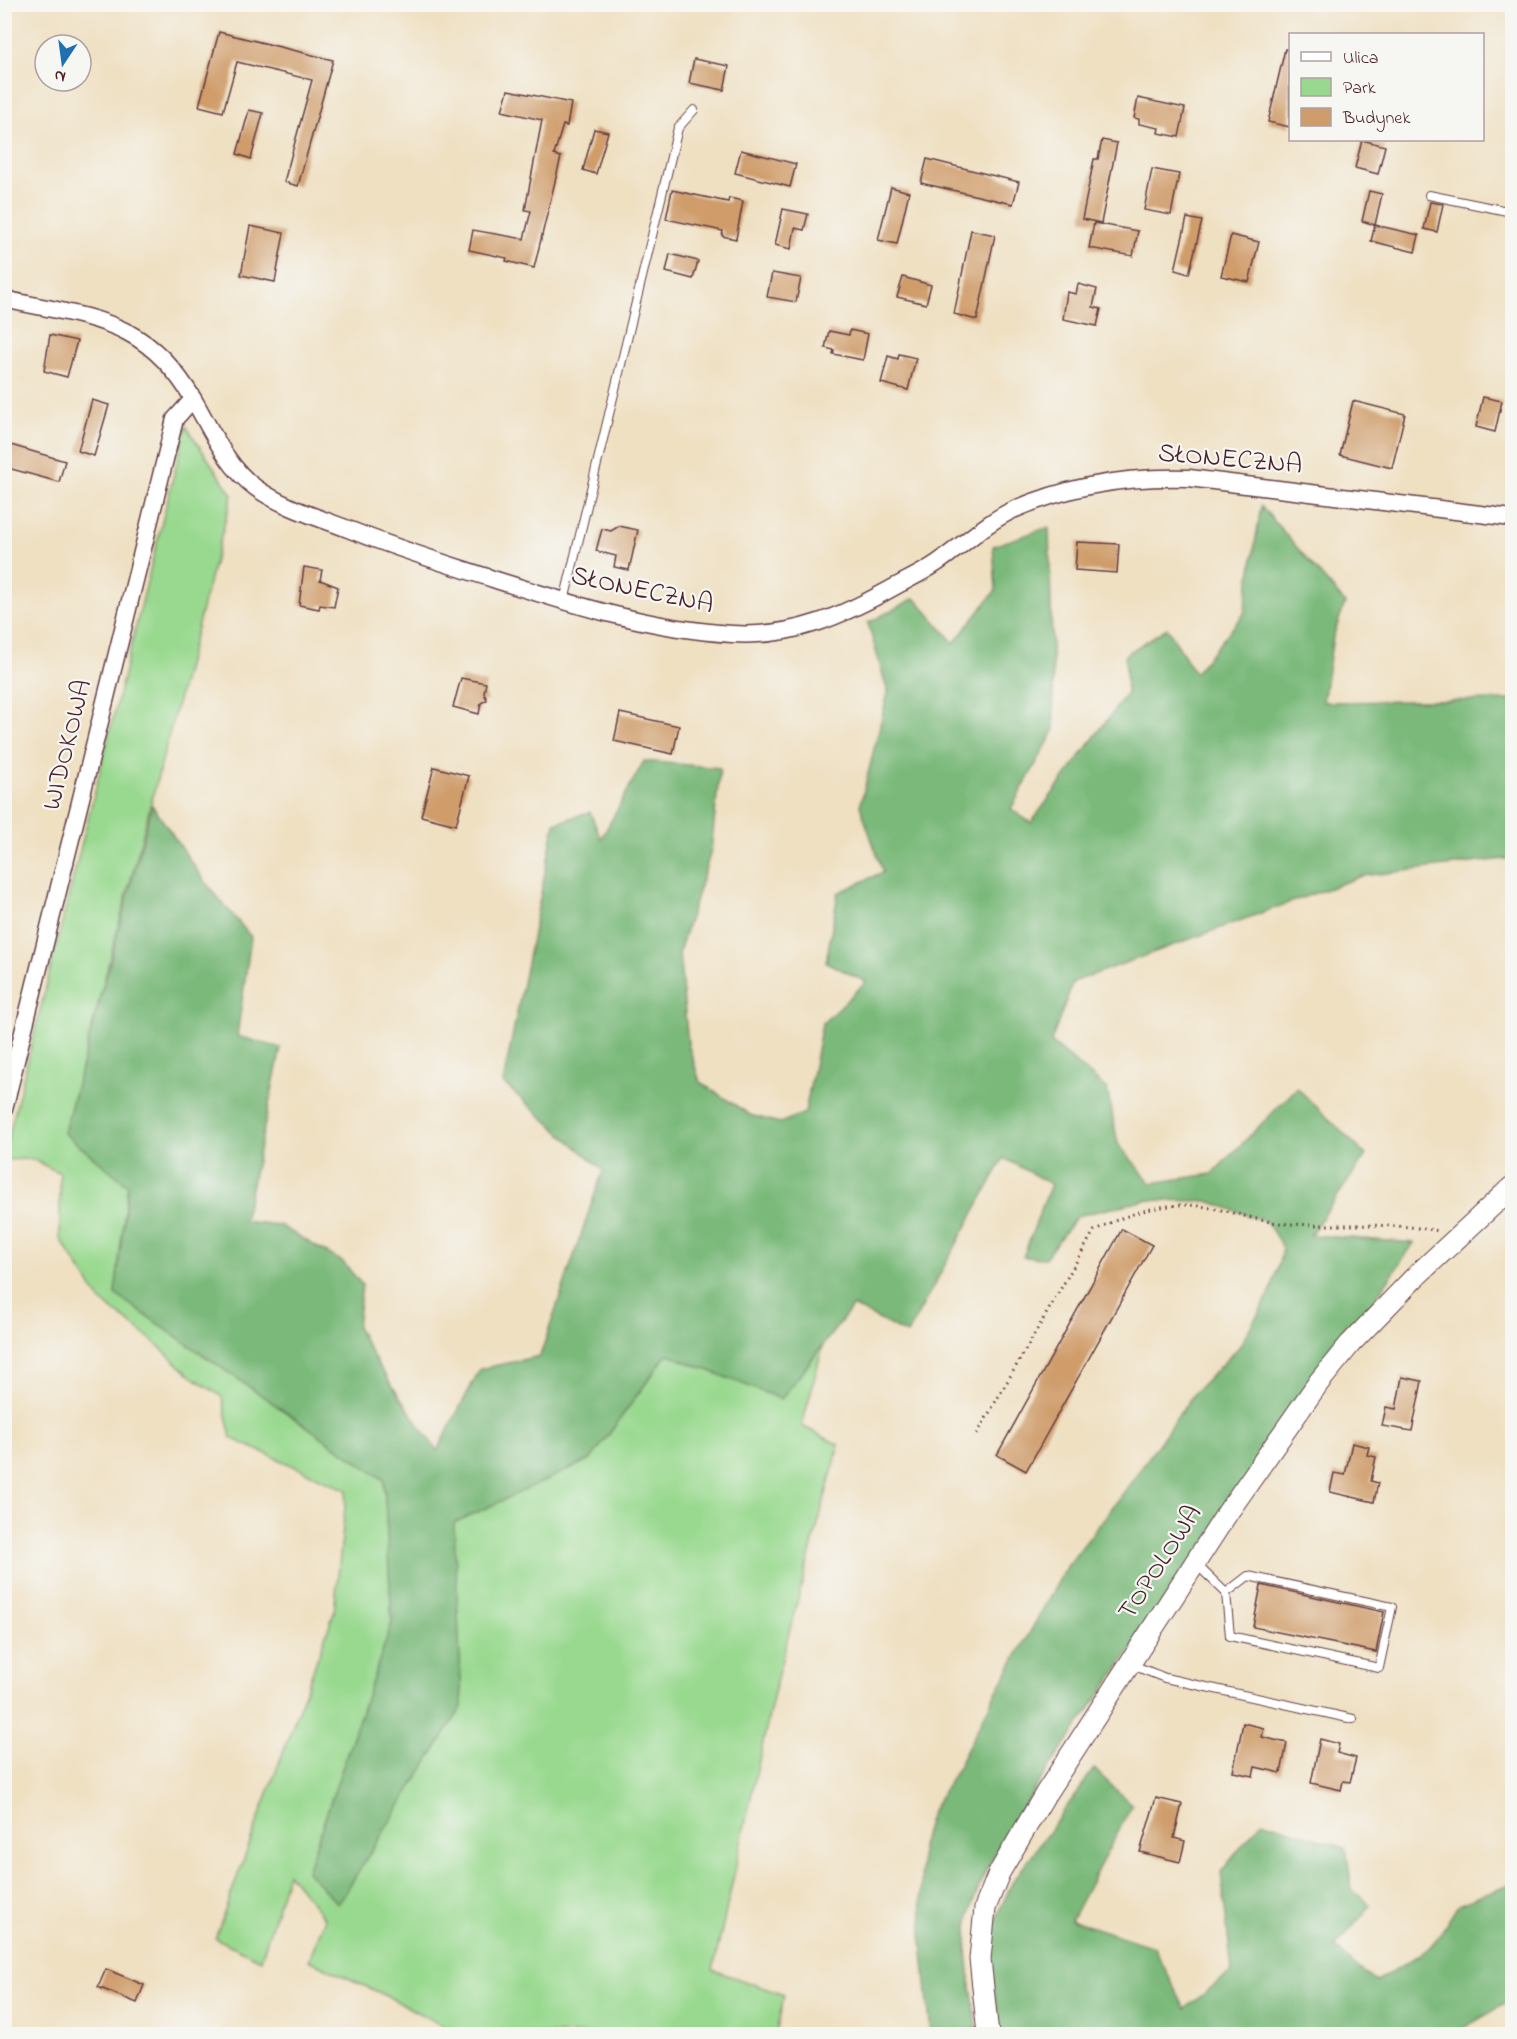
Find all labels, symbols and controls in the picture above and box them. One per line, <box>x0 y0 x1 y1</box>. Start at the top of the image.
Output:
north arrow <box>33 33 93 93</box>
legend <box>1289 33 1484 141</box>
text: Ulica <box>1343 46 1378 72</box>
text: N <box>52 63 68 89</box>
text: Park <box>1343 76 1376 102</box>
text: Budynek <box>1342 106 1410 132</box>
street label: SŁONECZNA <box>1156 434 1304 486</box>
street label: SŁONECZNA <box>567 557 717 625</box>
street label: WIDOKOWA <box>33 676 103 814</box>
street label: TOPOLOWA <box>1109 1498 1213 1628</box>

